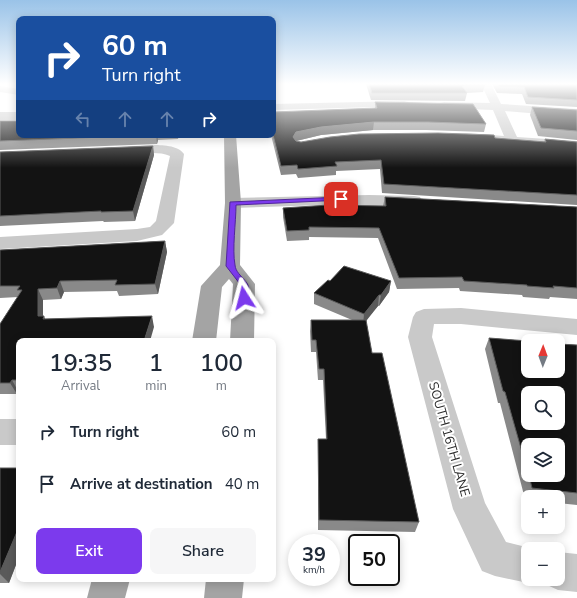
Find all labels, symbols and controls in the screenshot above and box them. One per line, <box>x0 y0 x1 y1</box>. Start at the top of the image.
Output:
text: 60 m <box>102 27 168 65</box>
icon: right <box>36 32 88 84</box>
text: Turn right <box>102 63 181 87</box>
icon: left <box>72 108 94 130</box>
icon: ahead <box>114 108 136 130</box>
icon: ahead <box>156 108 178 130</box>
icon: right <box>198 108 220 130</box>
pin <box>324 182 358 216</box>
icon: arrive <box>330 188 352 210</box>
position arrow <box>223 277 265 319</box>
north arrow <box>521 334 565 378</box>
map controls <box>521 334 565 586</box>
text: 19:35 <box>49 347 112 379</box>
text: 1 <box>149 347 163 379</box>
text: 100 <box>200 347 243 379</box>
text: Arrival <box>61 377 100 395</box>
text: min <box>145 377 167 395</box>
text: m <box>216 377 227 395</box>
street label: SOUTH 16TH LANE <box>424 380 474 499</box>
button: search <box>521 386 565 430</box>
icon: right <box>36 421 58 443</box>
text: Turn right <box>70 422 139 442</box>
text: 60 m <box>221 422 256 442</box>
button: layers <box>521 438 565 482</box>
icon: arrive <box>36 473 58 495</box>
text: Arrive at destination <box>70 474 213 494</box>
text: 40 m <box>225 474 259 494</box>
button: + <box>521 490 565 534</box>
button: Exit <box>36 528 142 574</box>
button: Share <box>150 528 256 574</box>
speed limit sign: 50 <box>348 534 400 586</box>
text: 39 <box>302 541 326 568</box>
button: − <box>521 542 565 586</box>
text: km/h <box>303 563 325 577</box>

